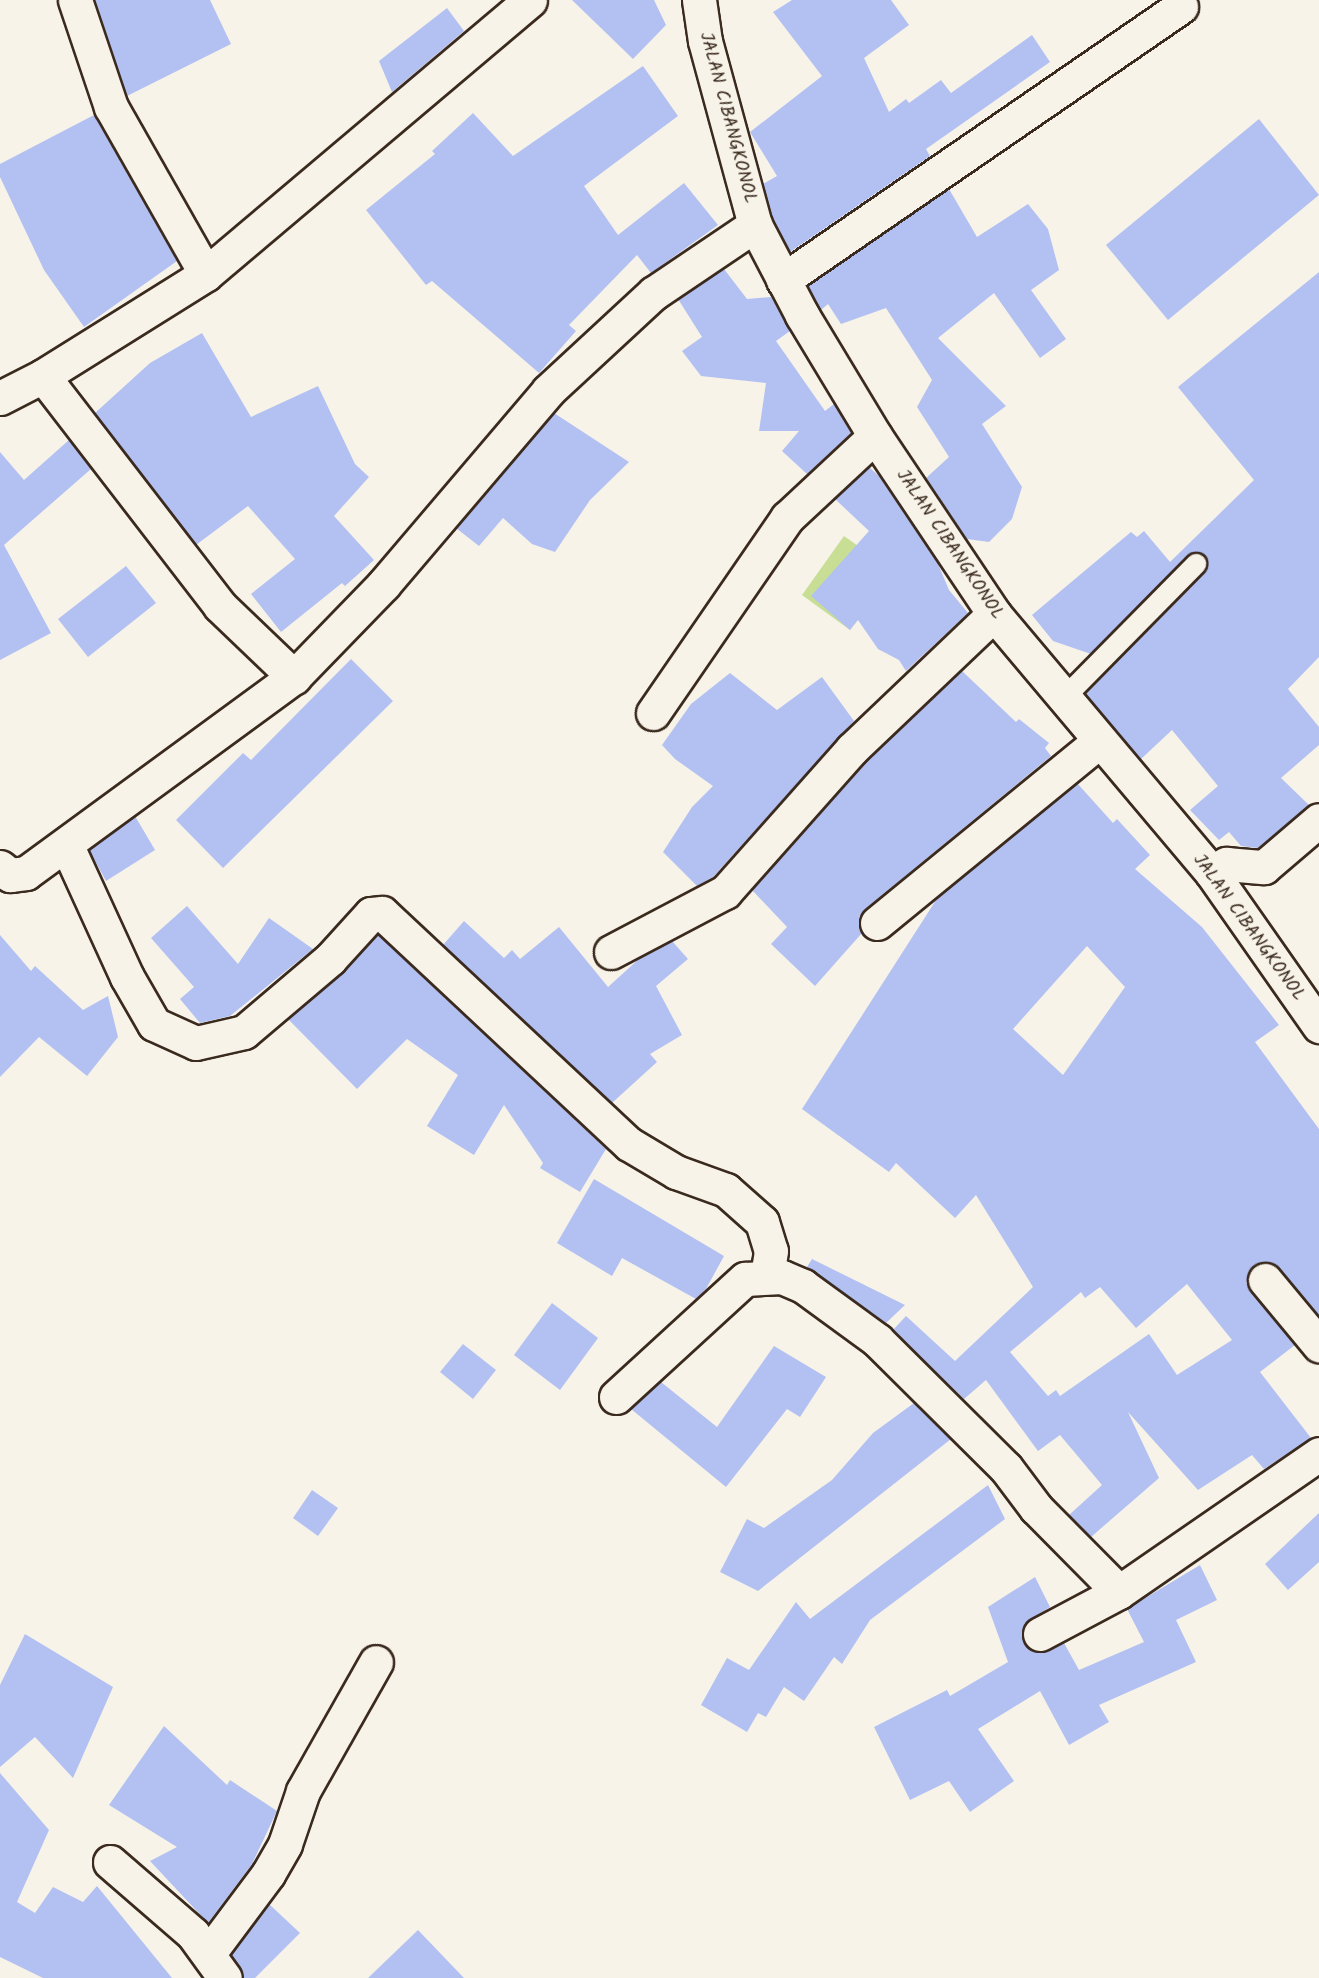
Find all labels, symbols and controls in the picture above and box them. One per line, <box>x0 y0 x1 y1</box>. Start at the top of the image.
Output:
street label: JALAN CIBANGKONOL <box>694 30 760 206</box>
street label: JALAN CIBANGKONOL <box>891 466 1007 624</box>
street label: JALAN CIBANGKONOL <box>1187 850 1309 1006</box>

